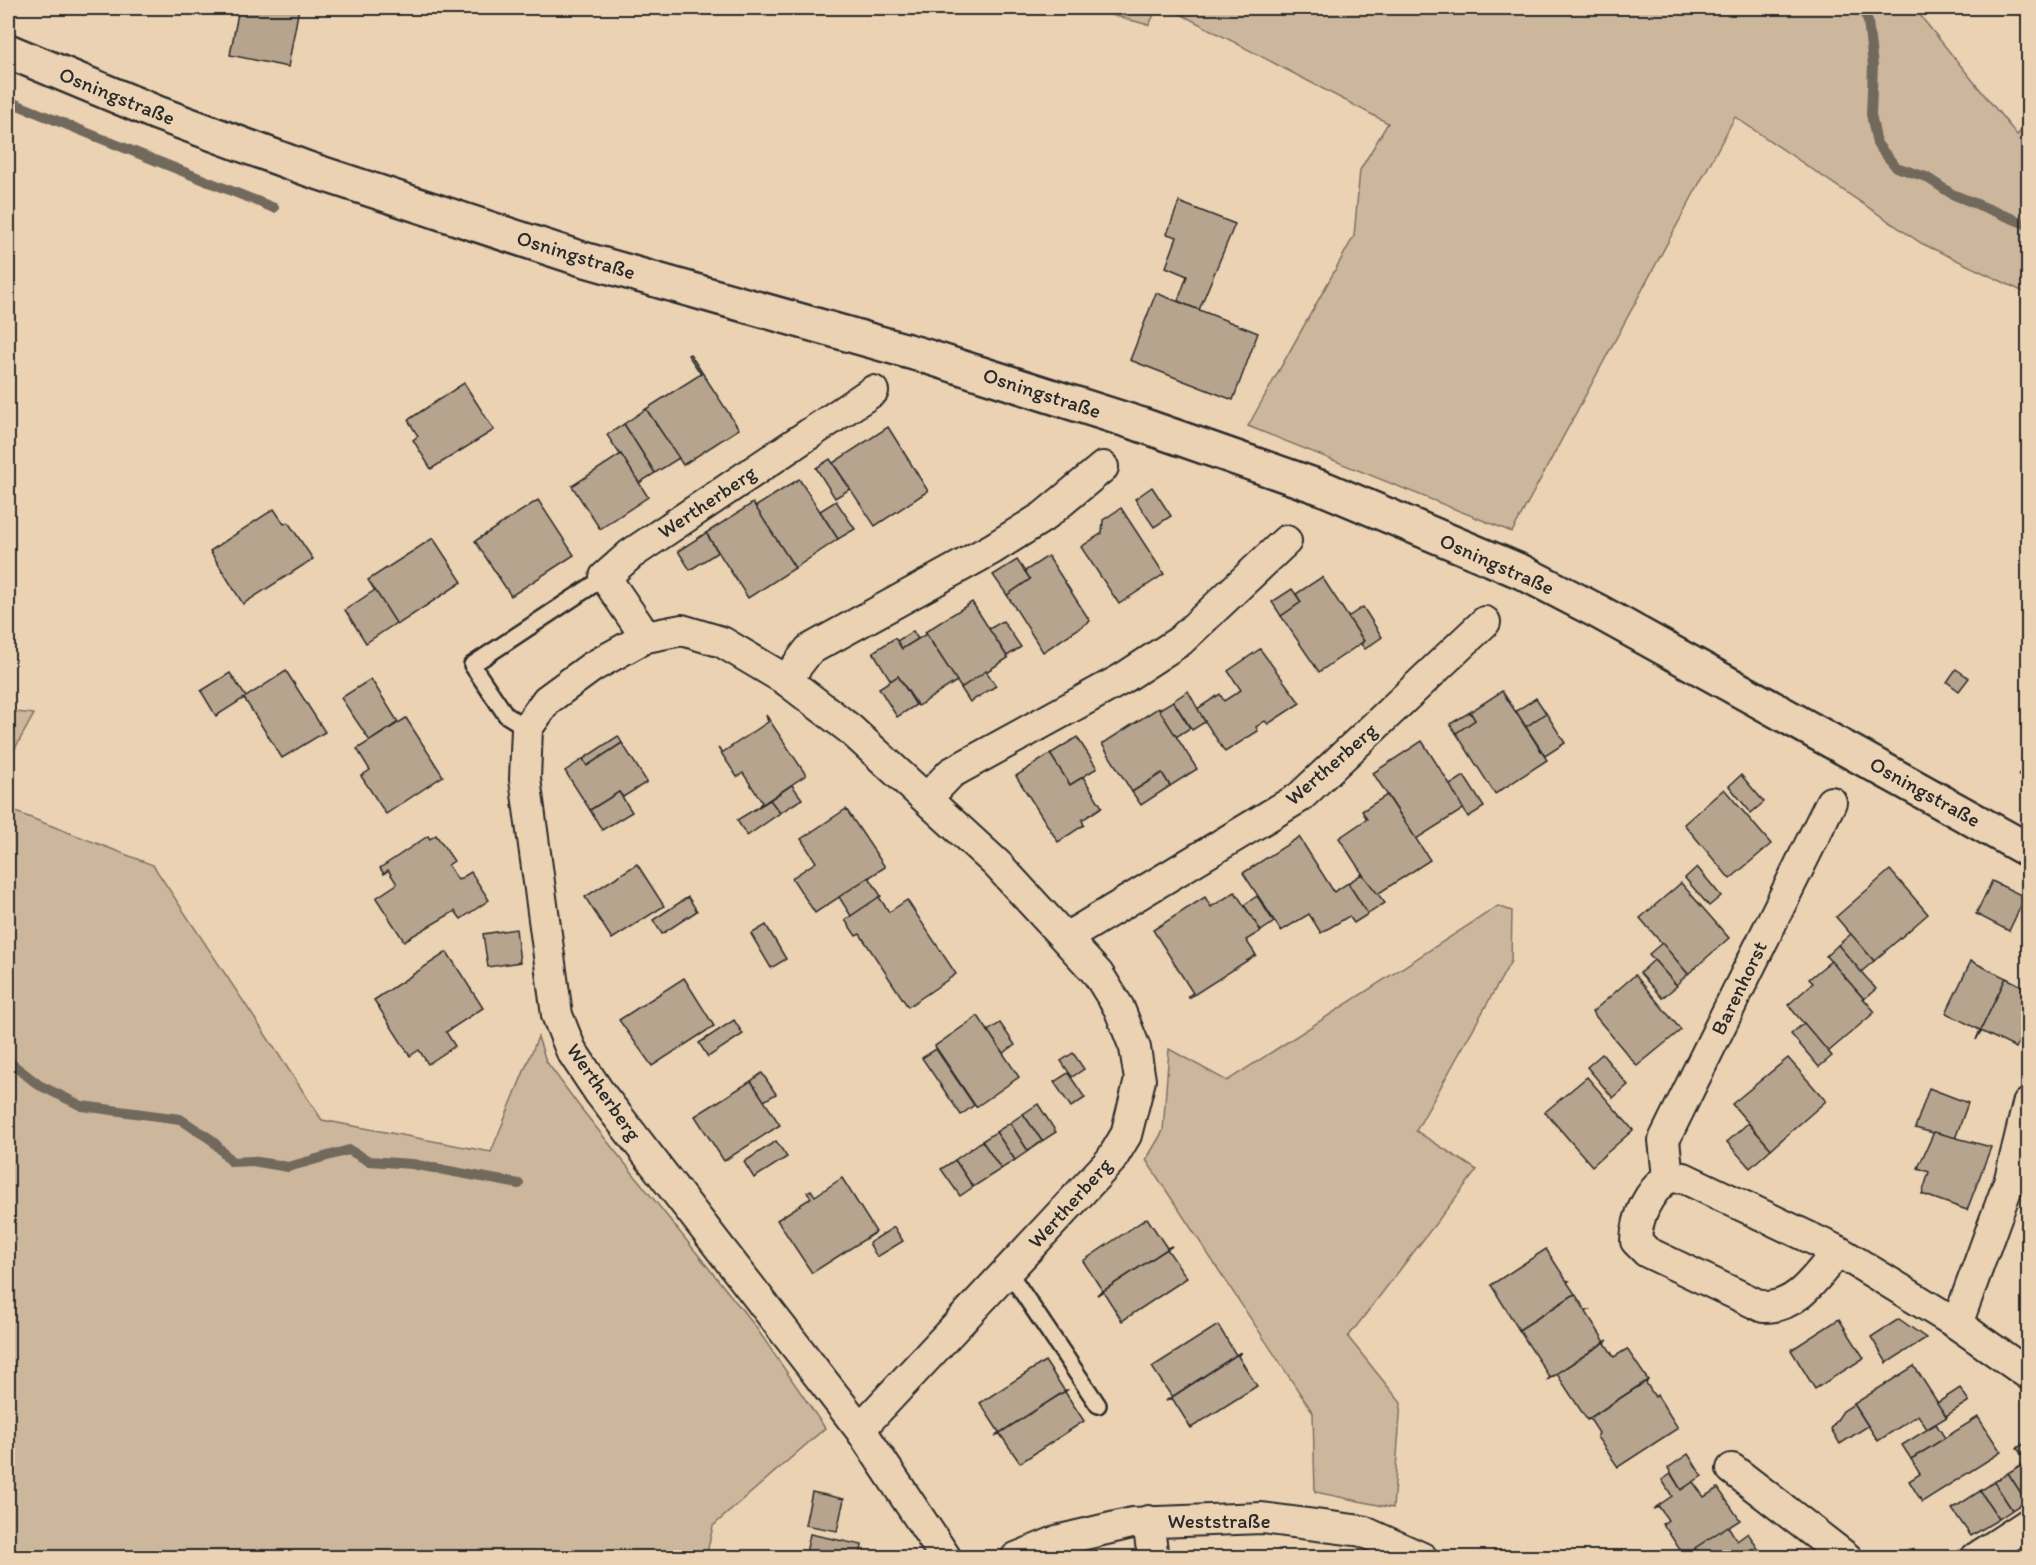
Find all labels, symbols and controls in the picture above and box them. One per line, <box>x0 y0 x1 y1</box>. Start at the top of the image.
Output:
street label: Osningstraße <box>56 61 179 130</box>
street label: Osningstraße <box>514 225 638 284</box>
street label: Osningstraße <box>980 362 1104 423</box>
street label: Wertherberg <box>653 459 761 544</box>
street label: Osningstraße <box>1436 527 1558 600</box>
street label: Wertherberg <box>1280 717 1382 810</box>
street label: Osningstraße <box>1866 751 1985 832</box>
street label: Barenhorst <box>1705 937 1772 1039</box>
street label: Wertherberg <box>562 1038 647 1145</box>
street label: Wertherberg <box>1023 1152 1117 1253</box>
street label: Weststraße <box>1167 1508 1271 1533</box>

